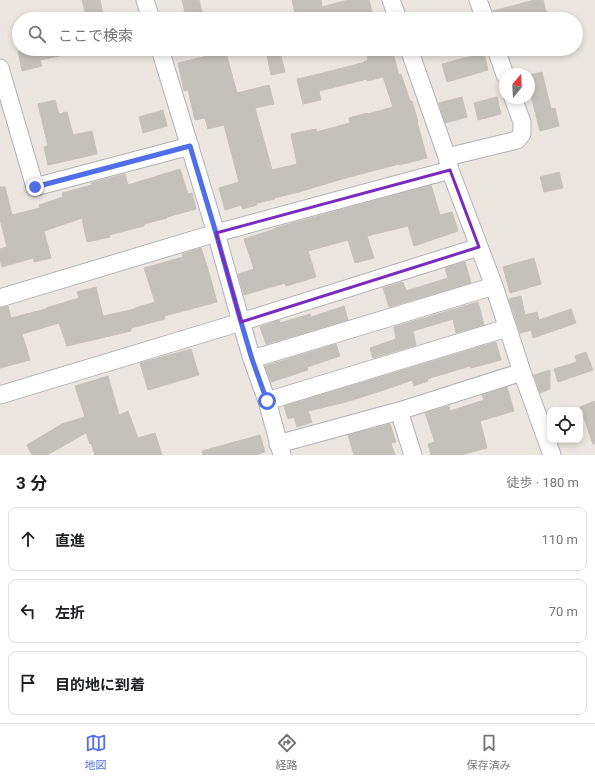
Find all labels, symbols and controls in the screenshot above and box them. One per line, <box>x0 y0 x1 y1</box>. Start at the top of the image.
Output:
search box <box>12 12 583 56</box>
icon: search <box>26 23 48 45</box>
text: ここで検索 <box>58 27 133 45</box>
north arrow <box>499 68 535 104</box>
route end <box>26 178 44 196</box>
route start <box>258 392 276 410</box>
map controls <box>547 407 583 443</box>
button: locate <box>547 407 583 443</box>
text: 3 分 <box>16 473 47 493</box>
text: 徒歩 · 180 m <box>507 475 579 490</box>
icon: ahead <box>17 528 39 550</box>
text: 直進 <box>55 532 85 550</box>
text: 110 m <box>541 532 578 547</box>
icon: left <box>17 600 39 622</box>
text: 左折 <box>55 604 85 622</box>
text: 70 m <box>549 604 578 619</box>
icon: arrive <box>17 672 39 694</box>
text: 目的地に到着 <box>55 676 145 694</box>
tab: 地図 <box>85 732 107 772</box>
tab: 経路 <box>276 732 298 772</box>
tab: 保存済み <box>467 732 511 772</box>

